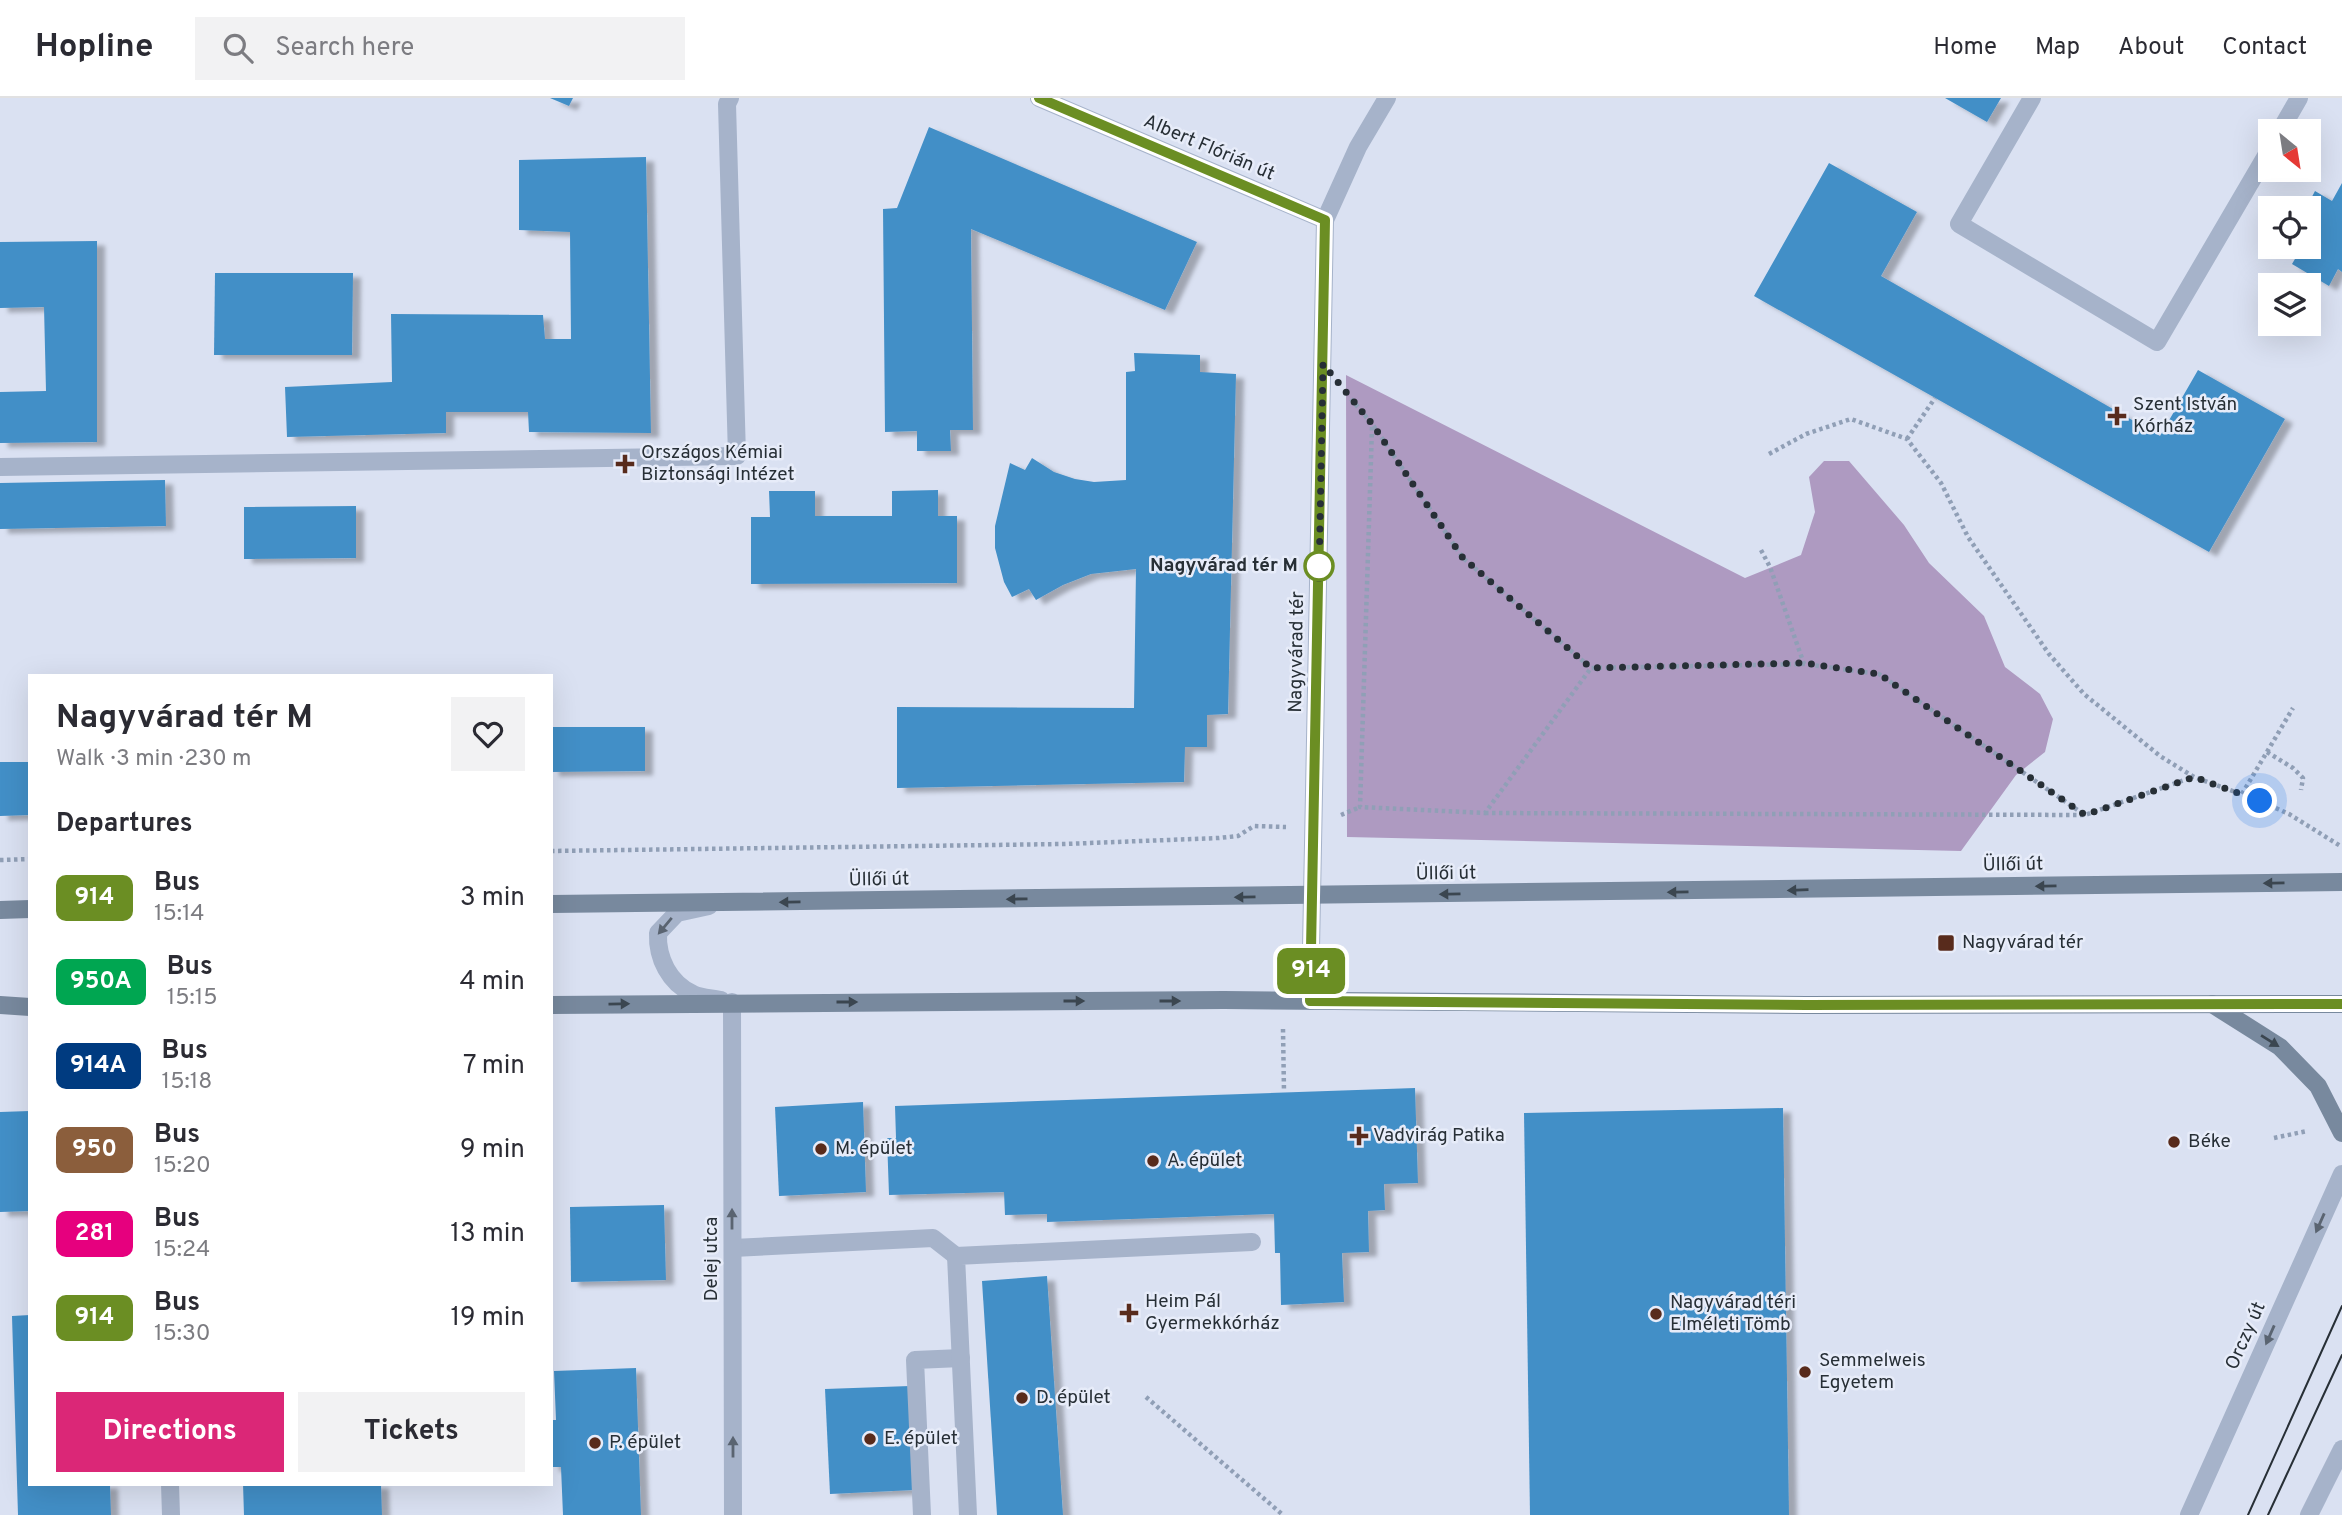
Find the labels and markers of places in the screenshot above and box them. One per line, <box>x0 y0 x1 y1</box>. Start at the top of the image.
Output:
place label: Szent István Kórház <box>2133 393 2237 439</box>
marker: Szent István Kórház <box>2107 406 2127 426</box>
place label: Országos Kémiai Biztonsági Intézet <box>641 441 795 487</box>
marker: Országos Kémiai Biztonsági Intézet <box>615 454 635 474</box>
marker: Nagyvárad tér M <box>1304 551 1334 581</box>
place label: Nagyvárad tér M <box>1150 554 1298 578</box>
place label: Nagyvárad tér <box>1962 931 2084 955</box>
marker: Nagyvárad tér <box>1936 933 1956 953</box>
place label: Vadvirág Patika <box>1373 1124 1505 1148</box>
marker: Vadvirág Patika <box>1351 1128 1367 1144</box>
place label: Béke <box>2188 1130 2231 1154</box>
marker: Béke <box>2166 1134 2182 1150</box>
place label: M. épület <box>835 1137 913 1161</box>
marker: M. épület <box>813 1141 829 1157</box>
place label: A. épület <box>1167 1149 1243 1173</box>
marker: A. épület <box>1145 1153 1161 1169</box>
place label: Heim Pál Gyermekkórház <box>1145 1290 1280 1336</box>
place label: Nagyvárad téri Elméleti Tömb <box>1670 1291 1796 1337</box>
marker: Heim Pál Gyermekkórház <box>1119 1303 1139 1323</box>
marker: Nagyvárad téri Elméleti Tömb <box>1648 1306 1664 1322</box>
place label: Semmelweis Egyetem <box>1819 1349 1926 1395</box>
marker: Semmelweis Egyetem <box>1797 1364 1813 1380</box>
place label: D. épület <box>1036 1386 1111 1410</box>
marker: D. épület <box>1014 1390 1030 1406</box>
place label: E. épület <box>884 1427 958 1451</box>
place label: P. épület <box>609 1431 681 1455</box>
marker: E. épület <box>862 1431 878 1447</box>
marker: P. épület <box>587 1435 603 1451</box>

